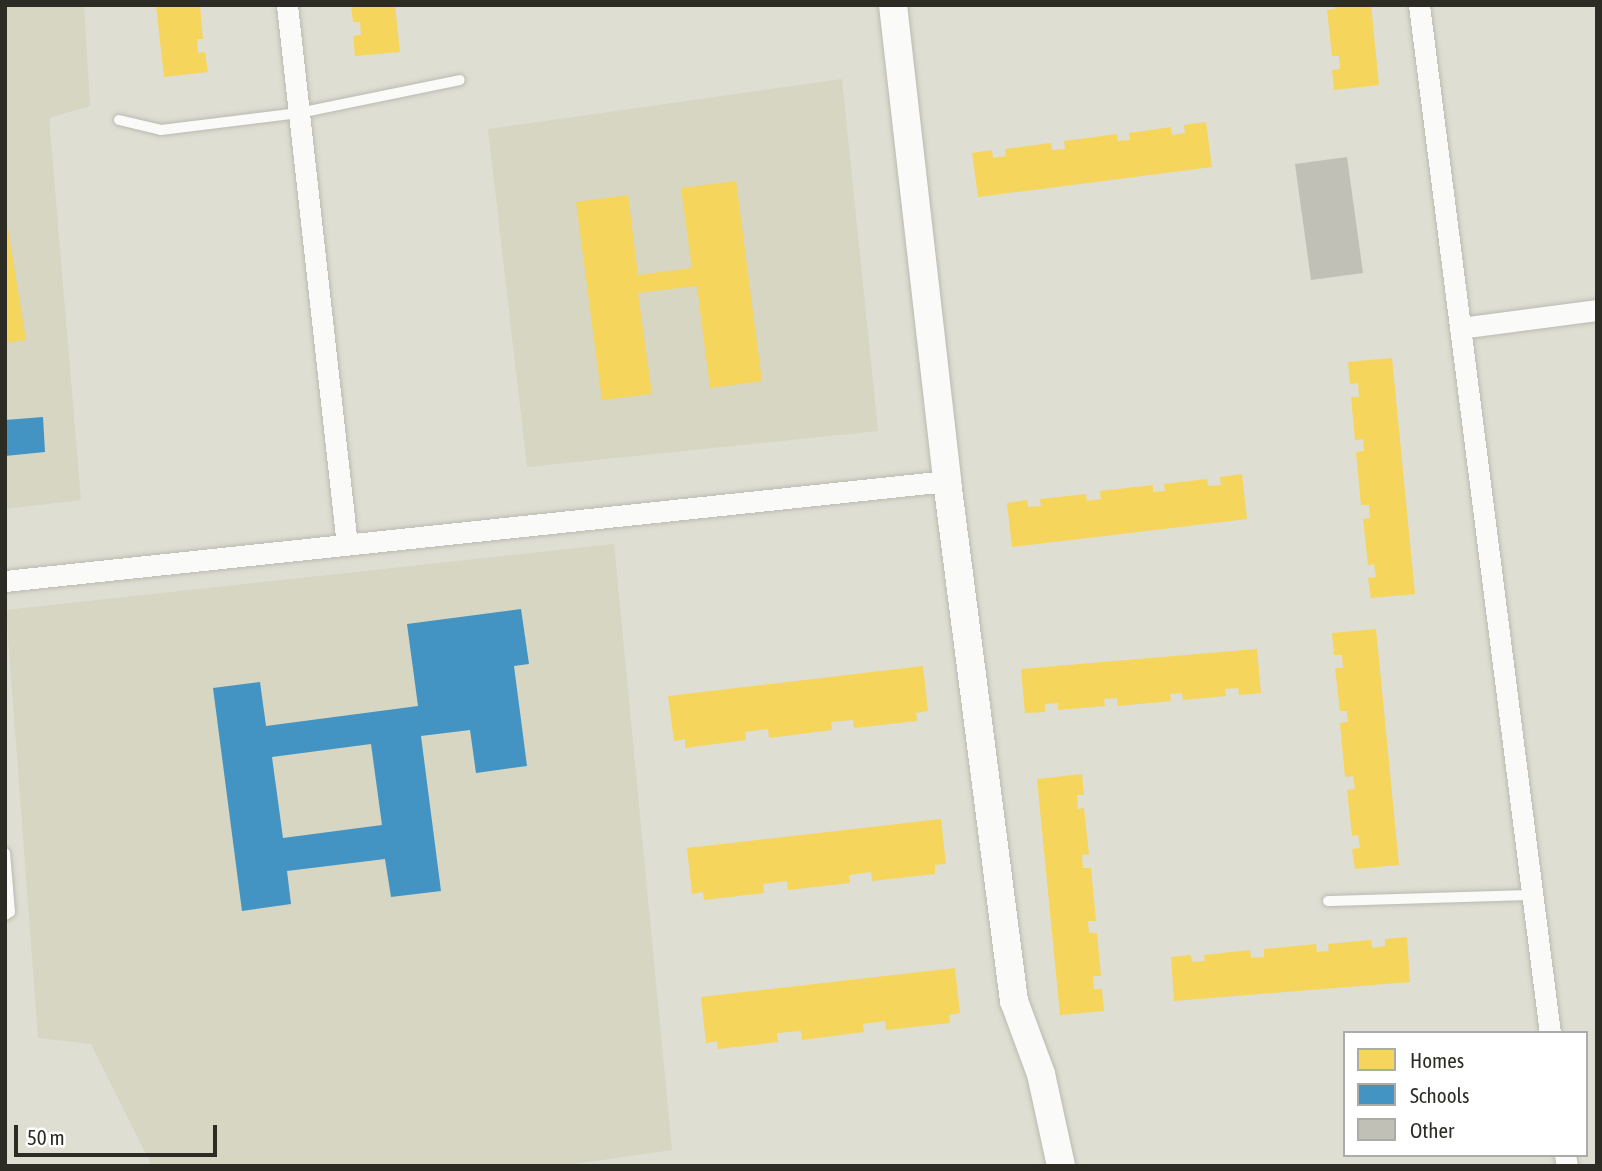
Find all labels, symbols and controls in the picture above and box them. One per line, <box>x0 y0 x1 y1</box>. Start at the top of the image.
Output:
legend <box>1343 1031 1588 1157</box>
text: Homes <box>1410 1048 1464 1072</box>
text: Schools <box>1410 1083 1470 1107</box>
scale bar <box>18 1112 220 1156</box>
text: Other <box>1410 1118 1454 1142</box>
text: 50 m <box>27 1125 65 1149</box>

